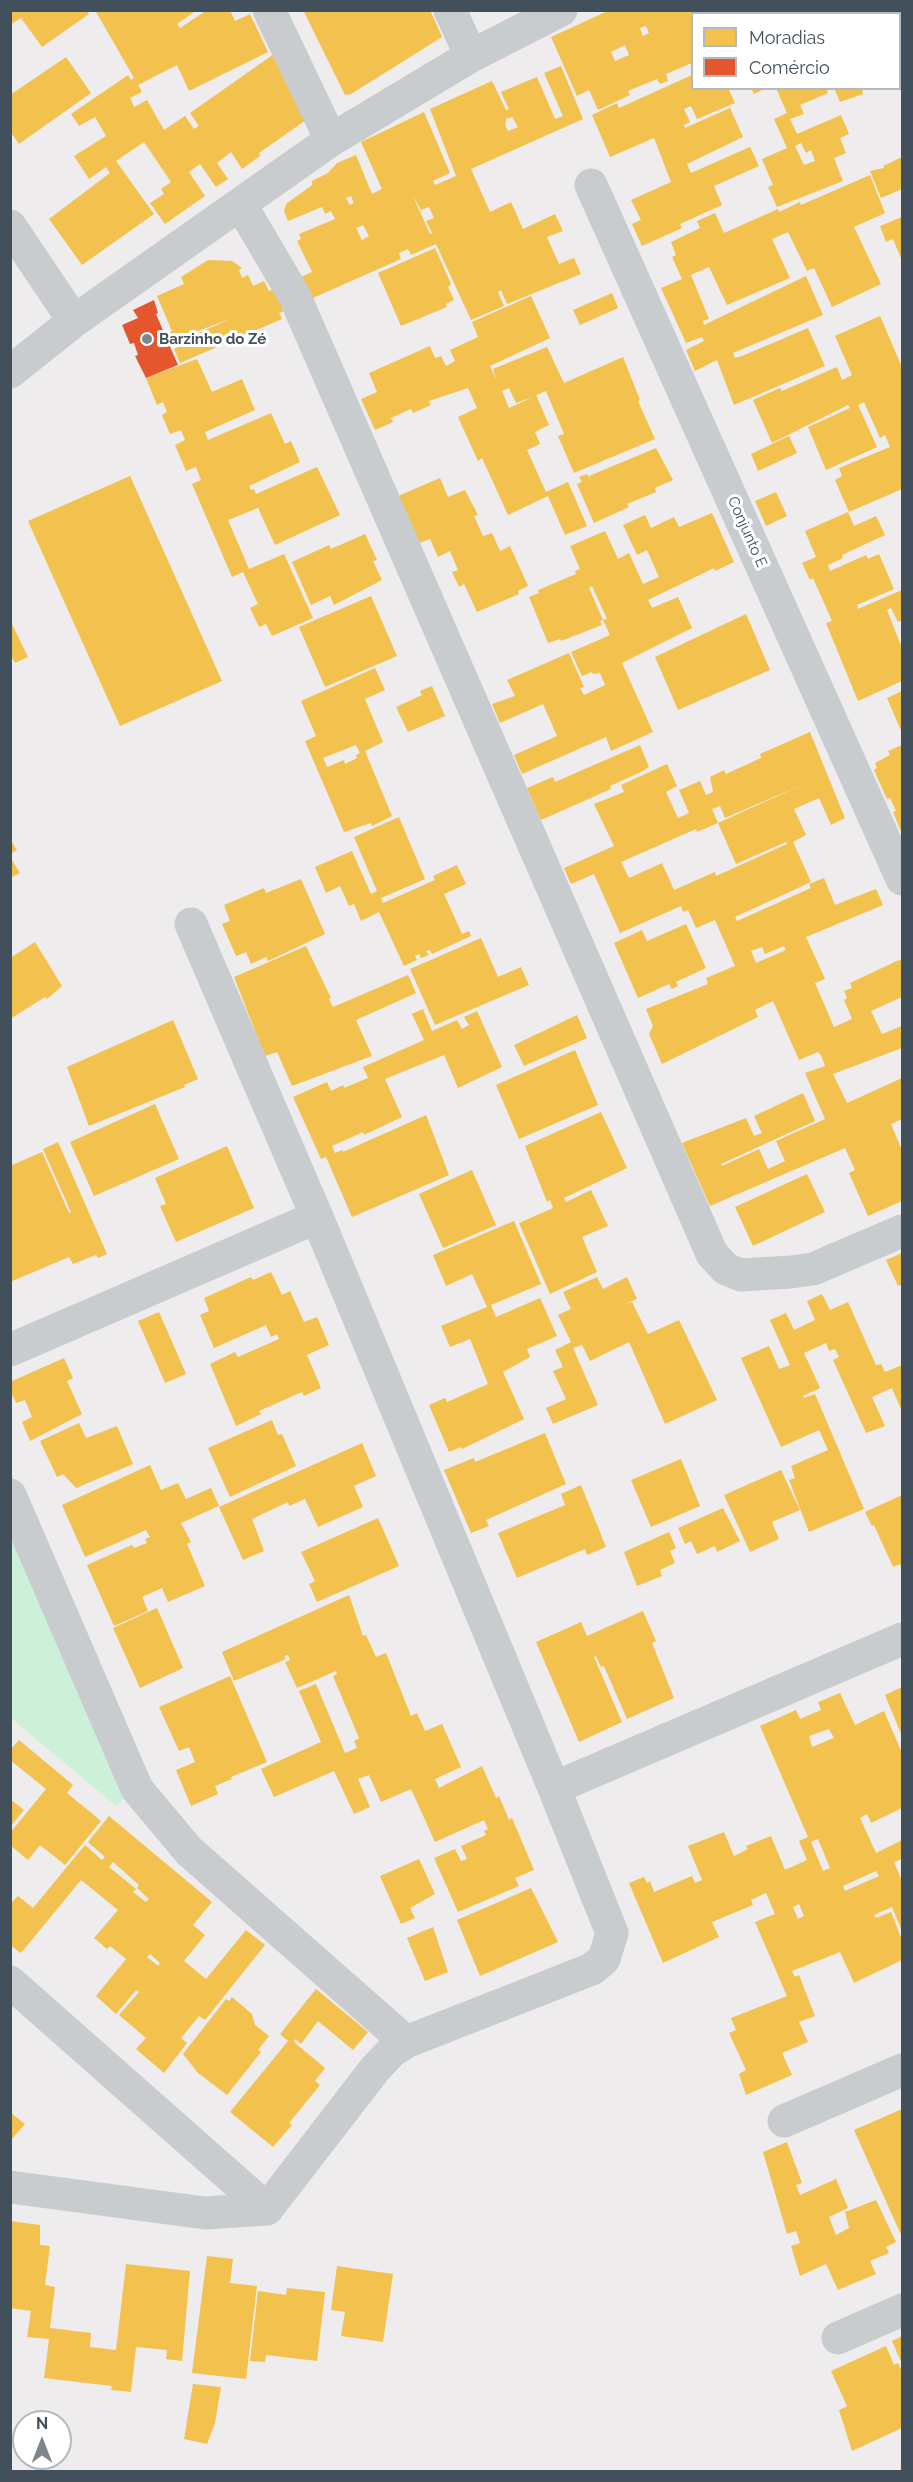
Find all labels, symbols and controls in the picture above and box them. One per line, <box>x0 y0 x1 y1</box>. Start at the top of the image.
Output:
legend <box>691 12 901 90</box>
text: Moradias <box>749 27 825 48</box>
text: Comércio <box>749 57 830 78</box>
place label: Barzinho do Zé <box>159 330 266 348</box>
marker: Barzinho do Zé <box>140 332 154 346</box>
street label: Conjunto E <box>723 494 771 570</box>
north arrow <box>12 2410 72 2470</box>
text: N <box>36 2414 48 2433</box>

